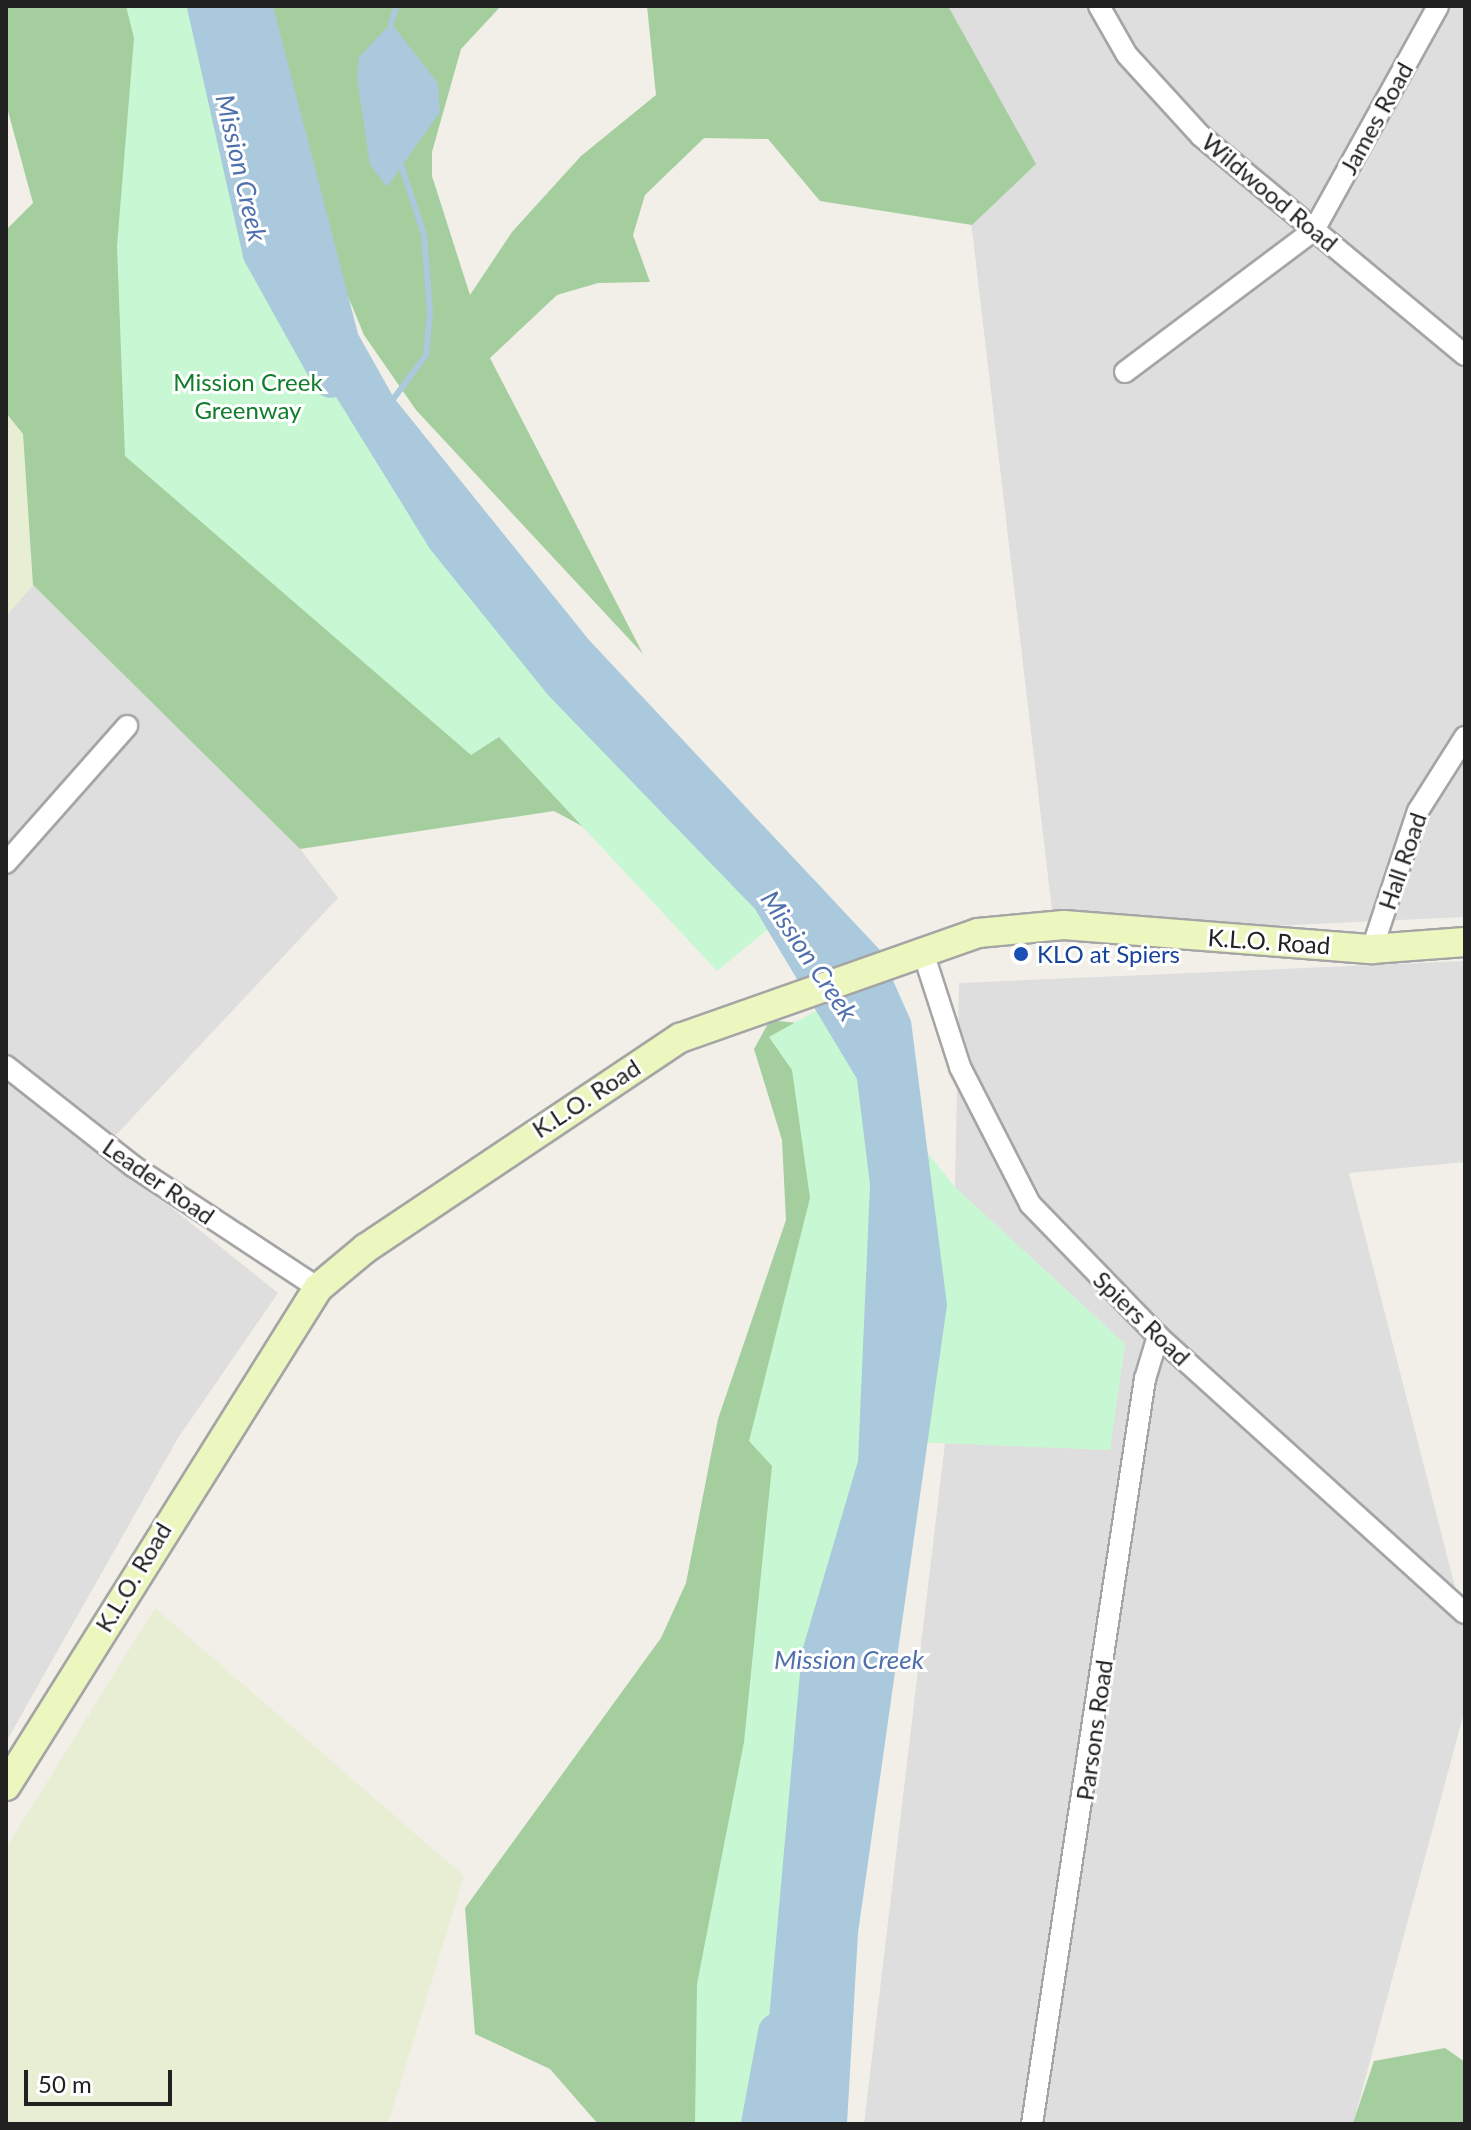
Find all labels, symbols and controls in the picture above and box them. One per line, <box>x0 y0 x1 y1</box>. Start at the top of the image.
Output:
street label: James Road <box>1333 57 1419 179</box>
water label: Mission Creek <box>209 91 273 245</box>
street label: Wildwood Road <box>1196 127 1344 257</box>
park label: Mission Creek Greenway <box>173 368 323 424</box>
street label: Hall Road <box>1372 809 1432 913</box>
water label: Mission Creek <box>754 885 864 1027</box>
street label: K.L.O. Road <box>1207 922 1331 960</box>
place label: KLO at Spiers <box>1037 940 1180 968</box>
marker: KLO at Spiers <box>1012 945 1030 963</box>
street label: K.L.O. Road <box>527 1053 645 1143</box>
street label: Leader Road <box>97 1132 221 1230</box>
street label: Spiers Road <box>1088 1265 1196 1371</box>
street label: K.L.O. Road <box>89 1517 177 1637</box>
water label: Mission Creek <box>774 1644 924 1676</box>
street label: Parsons Road <box>1070 1658 1118 1802</box>
scale bar <box>28 2054 176 2104</box>
text: 50 m <box>38 2069 92 2098</box>

